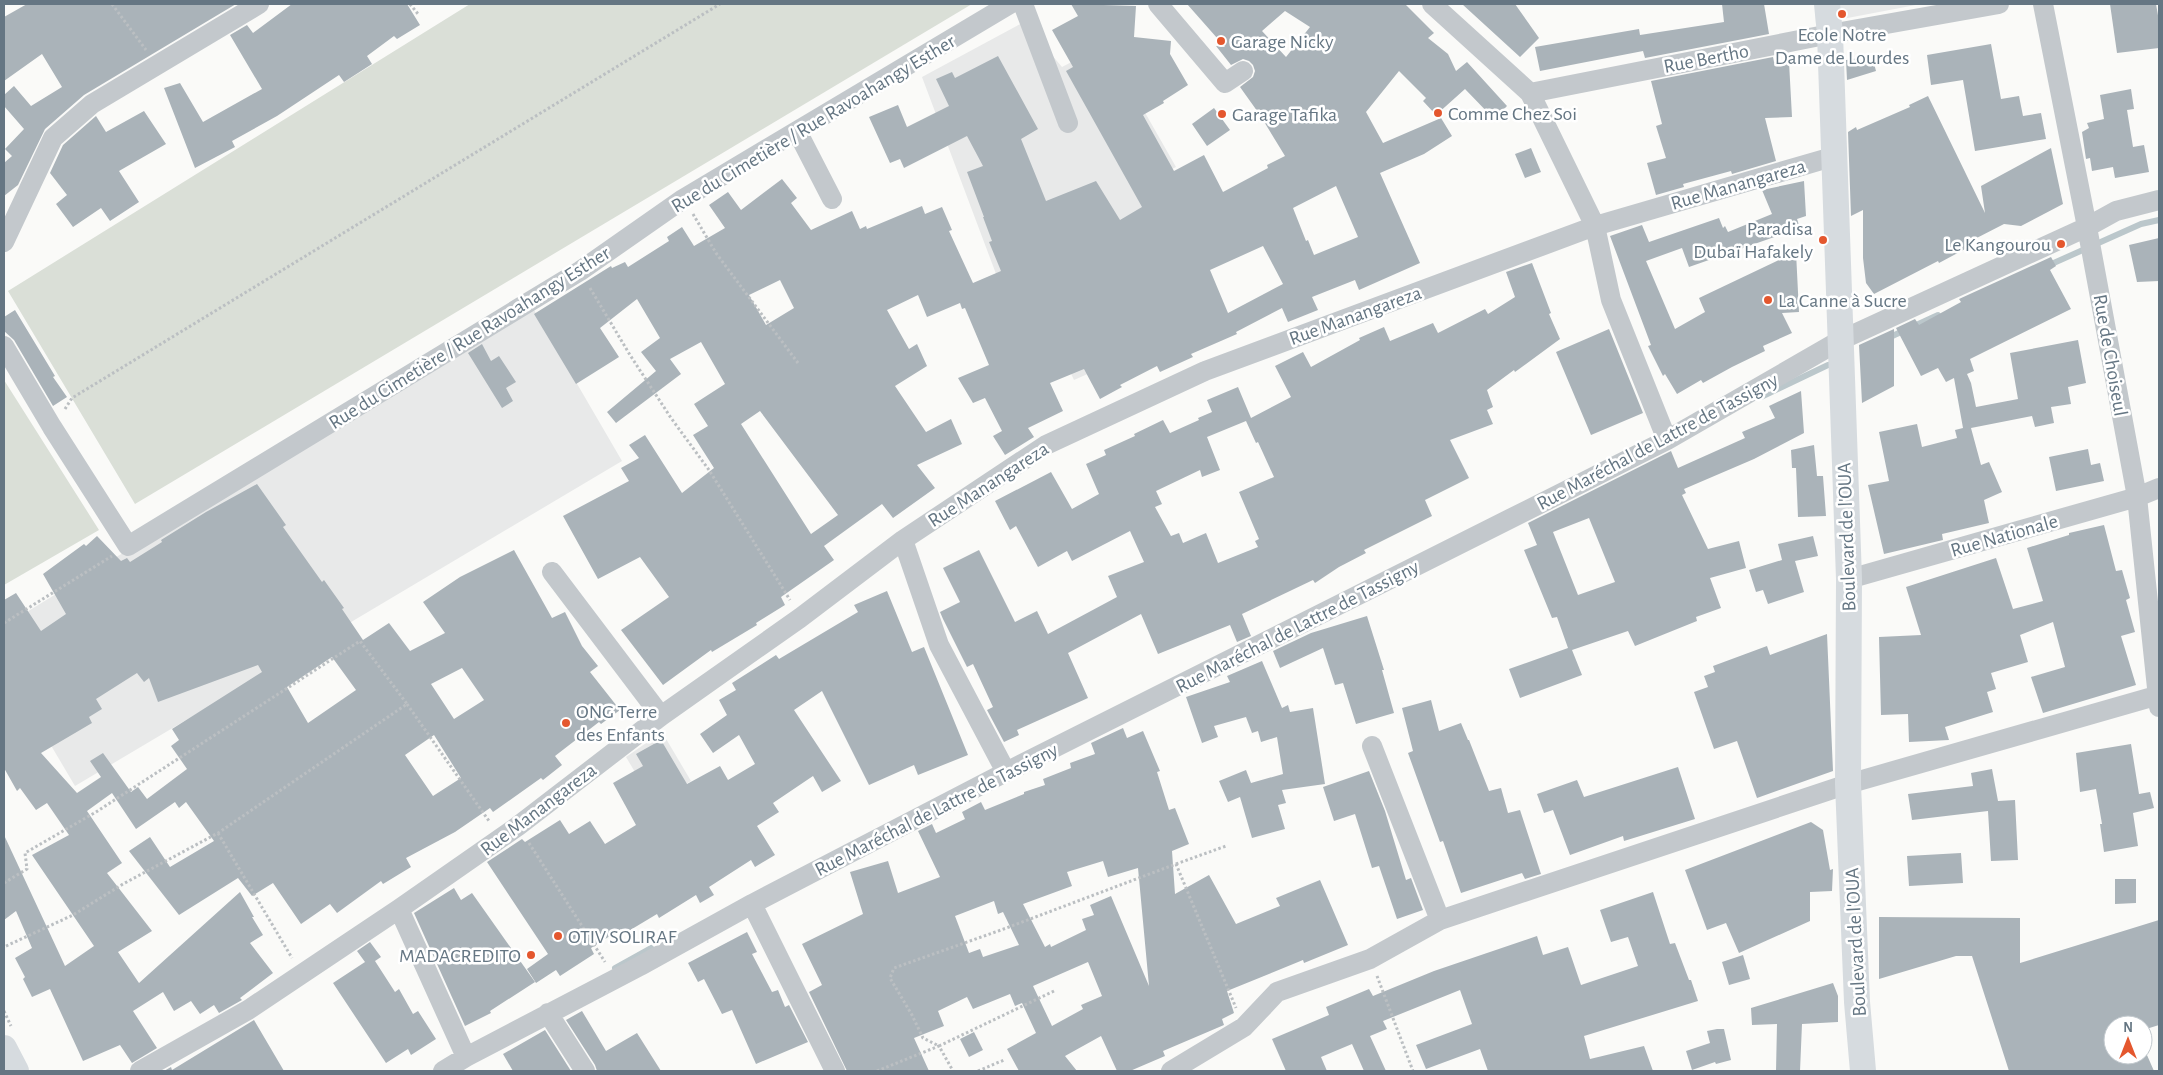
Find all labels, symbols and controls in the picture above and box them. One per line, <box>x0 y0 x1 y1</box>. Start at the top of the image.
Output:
marker: Ecole Notre Dame de Lourdes <box>1836 8 1848 20</box>
place label: Ecole Notre Dame de Lourdes <box>1775 25 1909 68</box>
street label: Rue du Cimetière / Rue Ravoahangy Esther <box>668 31 959 217</box>
place label: Garage Nicky <box>1231 32 1334 52</box>
marker: Garage Nicky <box>1215 35 1227 47</box>
street label: Rue Bertho <box>1662 41 1750 77</box>
place label: Comme Chez Soi <box>1448 104 1577 124</box>
place label: Garage Tafika <box>1232 105 1337 125</box>
marker: Comme Chez Soi <box>1432 107 1444 119</box>
marker: Garage Tafika <box>1216 108 1228 120</box>
street label: Rue Manangareza <box>1669 156 1808 214</box>
place label: Paradisa Dubaï Hafakely <box>1693 219 1813 262</box>
marker: Paradisa Dubaï Hafakely <box>1817 234 1829 246</box>
place label: Le Kangourou <box>1944 235 2051 255</box>
marker: Le Kangourou <box>2055 238 2067 250</box>
street label: Rue du Cimetière / Rue Ravoahangy Esther <box>325 242 614 433</box>
street label: Rue Manangareza <box>1286 283 1424 349</box>
place label: La Canne à Sucre <box>1778 291 1907 311</box>
street label: Rue de Choiseul <box>2089 293 2131 418</box>
marker: La Canne à Sucre <box>1762 294 1774 306</box>
street label: Rue Maréchal de Lattre de Tassigny <box>1534 369 1782 514</box>
street label: Rue Manangareza <box>925 438 1052 531</box>
street label: Boulevard de l'OUA <box>1834 462 1860 612</box>
street label: Rue Nationale <box>1948 511 2060 561</box>
street label: Rue Maréchal de Lattre de Tassigny <box>1173 557 1423 697</box>
place label: ONG Terre des Enfants <box>576 702 665 745</box>
marker: ONG Terre des Enfants <box>560 717 572 729</box>
street label: Rue Maréchal de Lattre de Tassigny <box>812 740 1062 880</box>
street label: Rue Manangareza <box>477 760 600 860</box>
street label: Boulevard de l'OUA <box>1842 866 1870 1017</box>
place label: OTIV SOLIRAF <box>568 927 677 947</box>
marker: OTIV SOLIRAF <box>552 930 564 942</box>
place label: MADACREDITO <box>399 946 521 966</box>
marker: MADACREDITO <box>525 949 537 961</box>
north arrow <box>2103 1015 2153 1065</box>
text: N <box>2123 1021 2133 1035</box>

